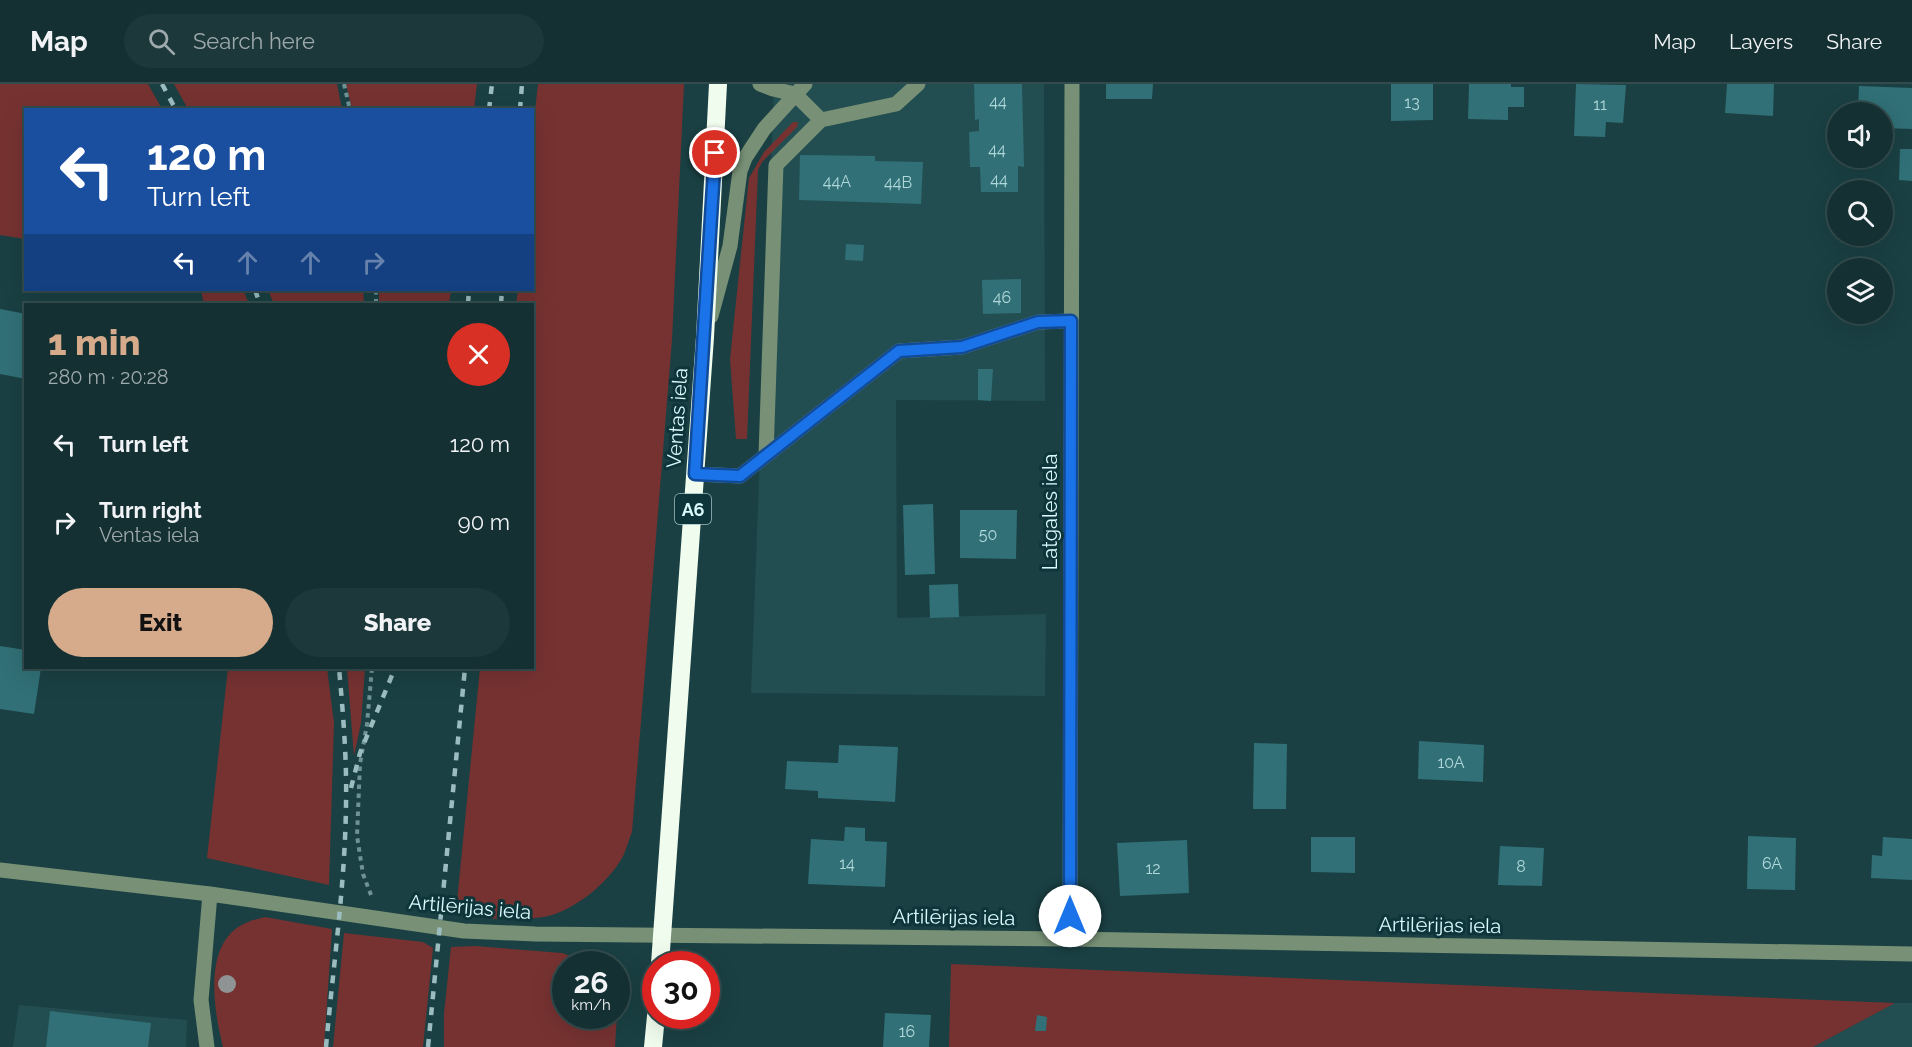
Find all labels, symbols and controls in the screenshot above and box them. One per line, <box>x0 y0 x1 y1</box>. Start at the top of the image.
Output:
search box <box>124 14 544 68</box>
text: Map <box>30 25 88 58</box>
icon: search <box>145 25 178 58</box>
text: Search here <box>193 28 315 54</box>
text: Map <box>1653 29 1696 54</box>
text: Layers <box>1729 29 1793 54</box>
text: Share <box>1826 29 1882 54</box>
house number: 44 <box>989 92 1007 111</box>
house number: 13 <box>1404 93 1420 112</box>
house number: 11 <box>1593 95 1607 114</box>
map controls <box>1827 102 1893 324</box>
button: sound <box>1827 102 1893 168</box>
pin <box>689 127 740 178</box>
text: 120 m <box>147 131 266 180</box>
icon: left <box>48 132 126 210</box>
icon: arrive <box>698 136 731 169</box>
house number: 44 <box>988 140 1006 159</box>
house number: 44 <box>990 170 1008 189</box>
house number: 44A <box>823 172 851 191</box>
house number: 44B <box>884 173 912 192</box>
button: search <box>1827 180 1893 246</box>
text: Turn left <box>147 181 250 212</box>
icon: left <box>168 246 201 279</box>
icon: ahead <box>231 246 264 279</box>
icon: ahead <box>294 246 327 279</box>
icon: right <box>357 246 390 279</box>
button: layers <box>1827 258 1893 324</box>
house number: 46 <box>993 288 1011 307</box>
text: 1 min <box>48 321 140 363</box>
button: close <box>447 323 510 386</box>
text: 280 m · 20:28 <box>48 365 169 389</box>
street label: Ventas iela <box>662 367 692 469</box>
icon: left <box>48 428 81 461</box>
text: Turn left <box>99 431 189 457</box>
text: 120 m <box>450 431 510 457</box>
street label: Latgales iela <box>1038 454 1062 570</box>
road number: A6 <box>675 494 711 524</box>
text: Turn right <box>99 497 202 523</box>
icon: right <box>48 506 81 539</box>
text: 90 m <box>458 509 510 535</box>
text: Ventas iela <box>99 523 199 547</box>
house number: 50 <box>979 525 997 544</box>
button: Exit <box>48 588 273 657</box>
button: Share <box>285 588 510 657</box>
house number: 10A <box>1437 753 1465 772</box>
house number: 14 <box>839 854 855 873</box>
house number: 6A <box>1762 854 1782 873</box>
house number: 8 <box>1516 857 1526 876</box>
house number: 12 <box>1145 859 1161 878</box>
position arrow <box>1038 884 1102 948</box>
street label: Artilērijas iela <box>408 890 532 924</box>
street label: Artilērijas iela <box>892 904 1016 930</box>
street label: Artilērijas iela <box>1378 912 1502 938</box>
speed limit sign: 30 <box>642 951 720 1029</box>
text: 26 <box>573 965 609 1000</box>
text: km/h <box>571 996 611 1014</box>
house number: 16 <box>899 1022 915 1041</box>

